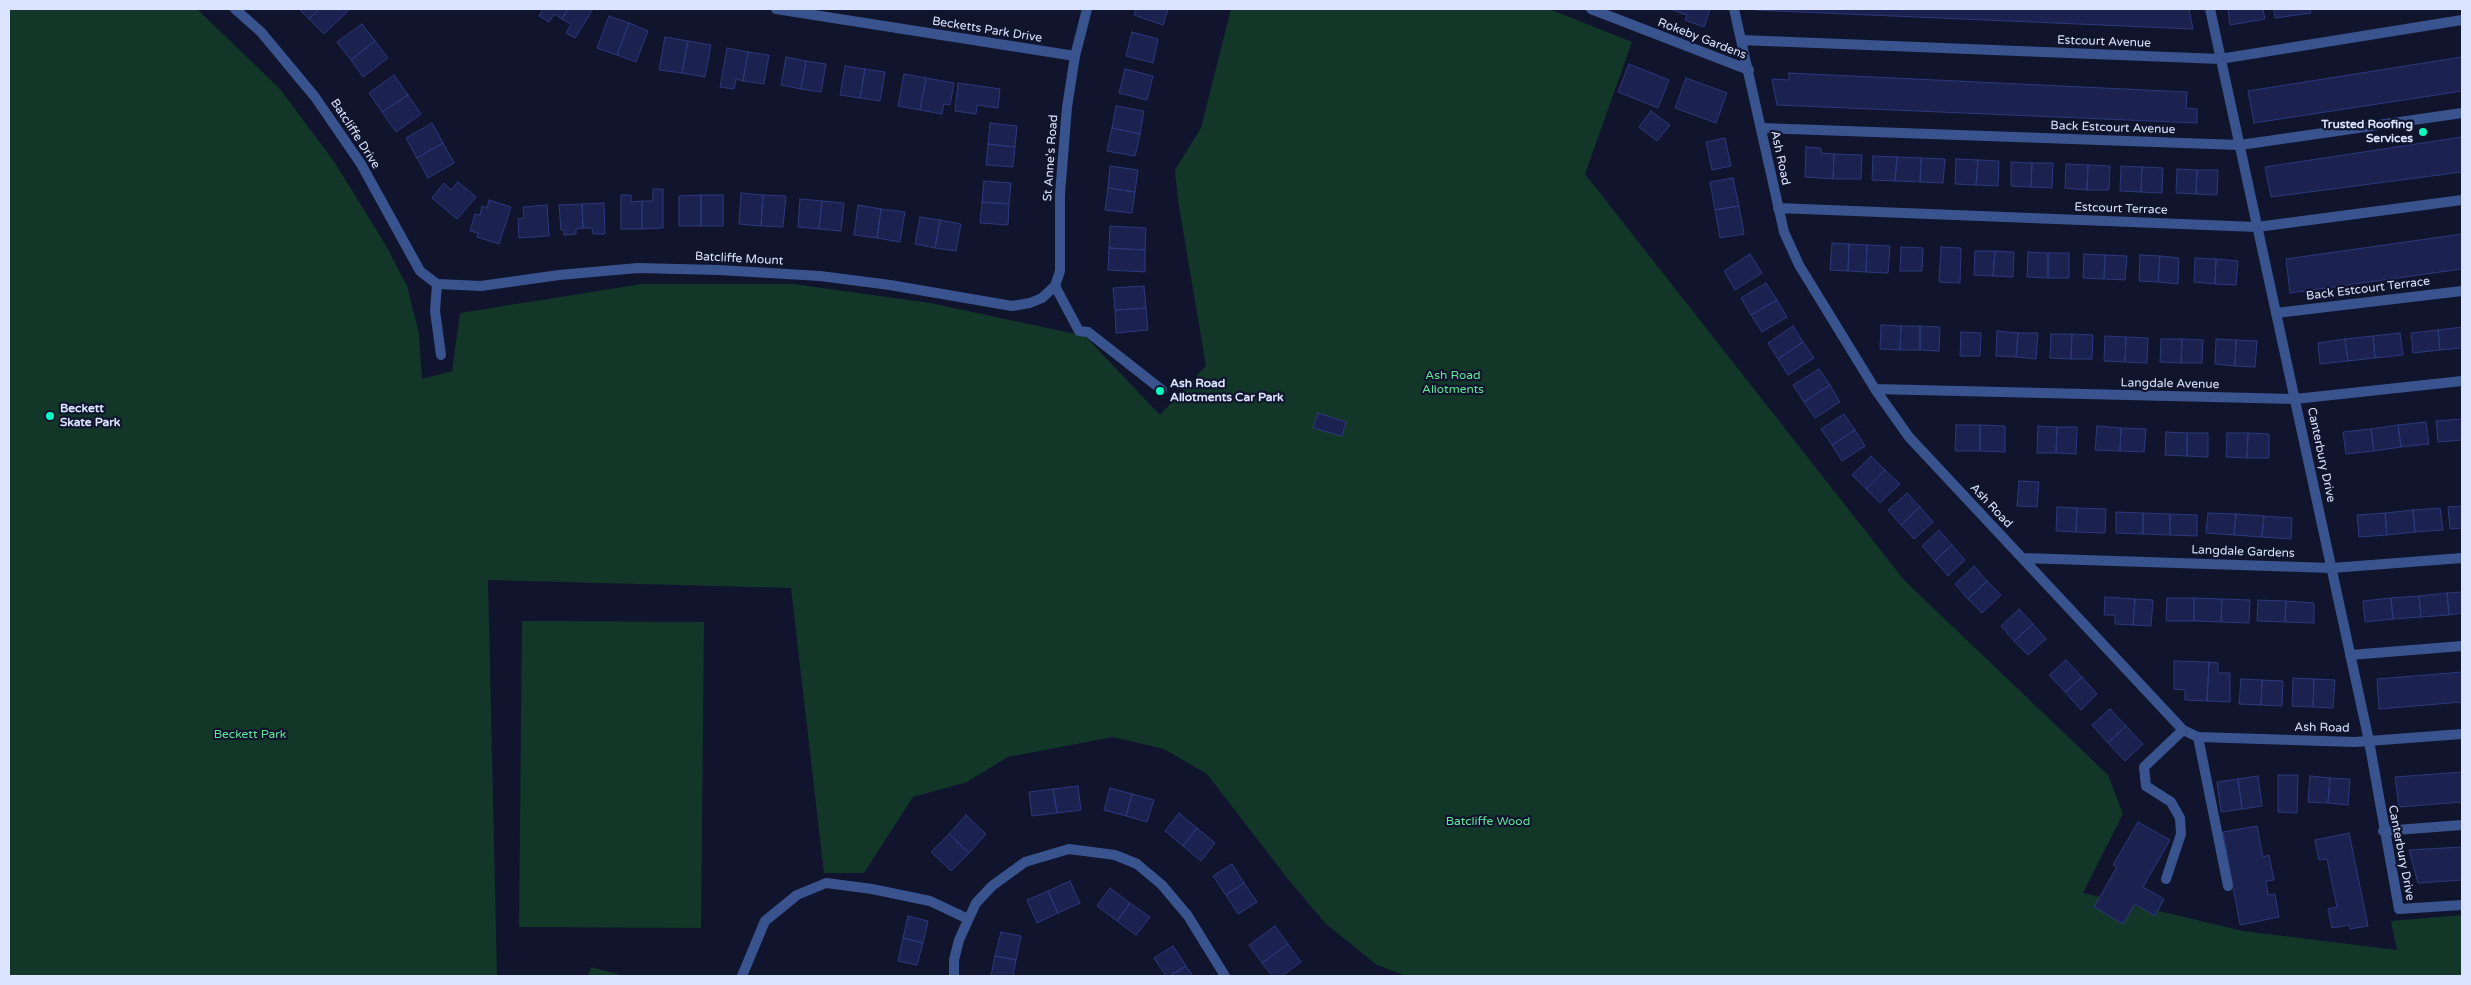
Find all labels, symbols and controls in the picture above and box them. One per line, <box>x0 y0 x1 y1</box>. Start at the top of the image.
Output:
street label: Becketts Park Drive <box>931 14 1043 46</box>
street label: Rokeby Gardens <box>1656 15 1748 63</box>
street label: Estcourt Avenue <box>2057 33 2151 51</box>
street label: Batcliffe Drive <box>327 96 383 172</box>
street label: St Anne's Road <box>1041 114 1061 202</box>
place label: Trusted Roofing Services <box>2321 118 2413 146</box>
street label: Back Estcourt Avenue <box>2050 119 2176 137</box>
marker: Trusted Roofing Services <box>2417 126 2429 138</box>
street label: Ash Road <box>1767 129 1793 187</box>
street label: Estcourt Terrace <box>2074 200 2168 218</box>
street label: Batcliffe Mount <box>694 249 784 269</box>
street label: Back Estcourt Terrace <box>2305 274 2431 304</box>
park label: Ash Road Allotments <box>1422 369 1484 397</box>
street label: Langdale Avenue <box>2121 376 2219 392</box>
place label: Ash Road Allotments Car Park <box>1170 377 1284 405</box>
marker: Ash Road Allotments Car Park <box>1154 385 1166 397</box>
place label: Beckett Skate Park <box>60 402 120 430</box>
street label: Canterbury Drive <box>2304 406 2338 504</box>
marker: Beckett Skate Park <box>44 410 56 422</box>
street label: Ash Road <box>1967 481 2015 531</box>
street label: Langdale Gardens <box>2191 543 2295 561</box>
street label: Ash Road <box>2294 720 2350 736</box>
park label: Beckett Park <box>214 728 286 742</box>
street label: Canterbury Drive <box>2385 804 2417 902</box>
park label: Batcliffe Wood <box>1446 815 1530 829</box>

